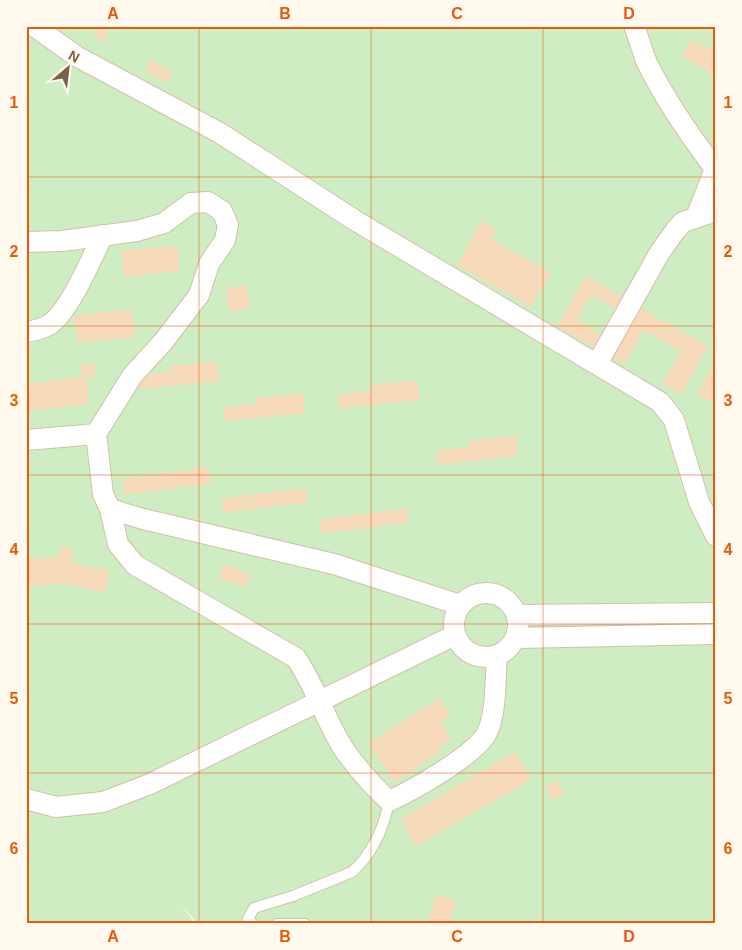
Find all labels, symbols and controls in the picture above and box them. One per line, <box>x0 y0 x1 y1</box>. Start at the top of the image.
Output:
text: A <box>107 5 119 22</box>
text: B <box>279 5 291 22</box>
text: C <box>451 5 463 22</box>
text: D <box>623 5 635 22</box>
north arrow <box>42 42 92 92</box>
text: N <box>66 47 82 66</box>
text: 1 <box>10 94 19 111</box>
text: 1 <box>724 94 733 111</box>
text: 2 <box>10 243 19 260</box>
text: 2 <box>724 243 733 260</box>
text: 3 <box>10 392 19 409</box>
text: 3 <box>724 392 733 409</box>
text: 4 <box>10 541 19 558</box>
text: 4 <box>724 541 733 558</box>
text: 5 <box>10 690 19 707</box>
text: 5 <box>724 690 733 707</box>
text: 6 <box>10 840 19 857</box>
text: 6 <box>724 840 733 857</box>
text: A <box>107 928 119 945</box>
text: B <box>279 928 291 945</box>
text: C <box>451 928 463 945</box>
text: D <box>623 928 635 945</box>

